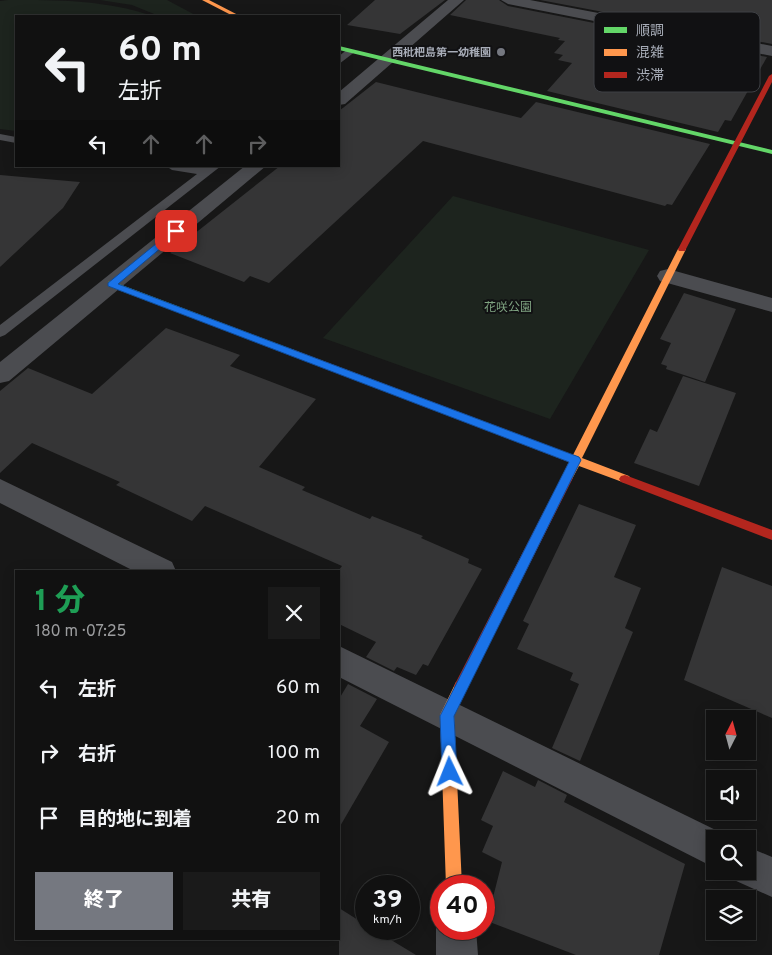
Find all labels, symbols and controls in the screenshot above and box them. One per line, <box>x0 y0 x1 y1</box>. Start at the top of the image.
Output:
legend <box>594 12 760 92</box>
text: 順調 <box>636 23 664 40</box>
text: 60 m <box>118 29 202 73</box>
icon: left <box>35 35 100 100</box>
text: 混雑 <box>636 44 664 62</box>
place label: 西枇杷島第一幼稚園 <box>392 46 491 60</box>
marker: 西枇杷島第一幼稚園 <box>495 46 507 58</box>
text: 渋滞 <box>636 68 664 85</box>
text: 左折 <box>118 79 162 106</box>
icon: left <box>84 130 112 158</box>
icon: ahead <box>137 130 165 158</box>
icon: ahead <box>190 130 218 158</box>
icon: right <box>243 130 271 158</box>
pin <box>155 210 197 252</box>
icon: arrive <box>162 217 190 245</box>
park label: 花咲公園 <box>484 300 532 316</box>
text: 1 分 <box>35 584 85 621</box>
button: close <box>268 587 320 639</box>
text: 180 m · 07:25 <box>35 622 127 642</box>
icon: left <box>35 674 63 702</box>
text: 60 m <box>276 676 320 700</box>
text: 左折 <box>78 678 116 702</box>
north arrow <box>706 710 756 760</box>
map controls <box>706 710 756 940</box>
icon: right <box>35 739 63 767</box>
text: 100 m <box>268 741 320 765</box>
text: 右折 <box>78 743 116 767</box>
position arrow <box>423 745 475 797</box>
button: sound <box>706 770 756 820</box>
icon: arrive <box>35 804 63 832</box>
text: 20 m <box>276 806 320 830</box>
text: 目的地に到着 <box>78 808 192 832</box>
button: search <box>706 830 756 880</box>
button: 終了 <box>35 872 173 930</box>
button: 共有 <box>183 872 320 930</box>
speed limit sign: 40 <box>430 875 495 940</box>
text: 39 <box>372 885 403 917</box>
button: layers <box>706 890 756 940</box>
text: km/h <box>373 912 402 928</box>

